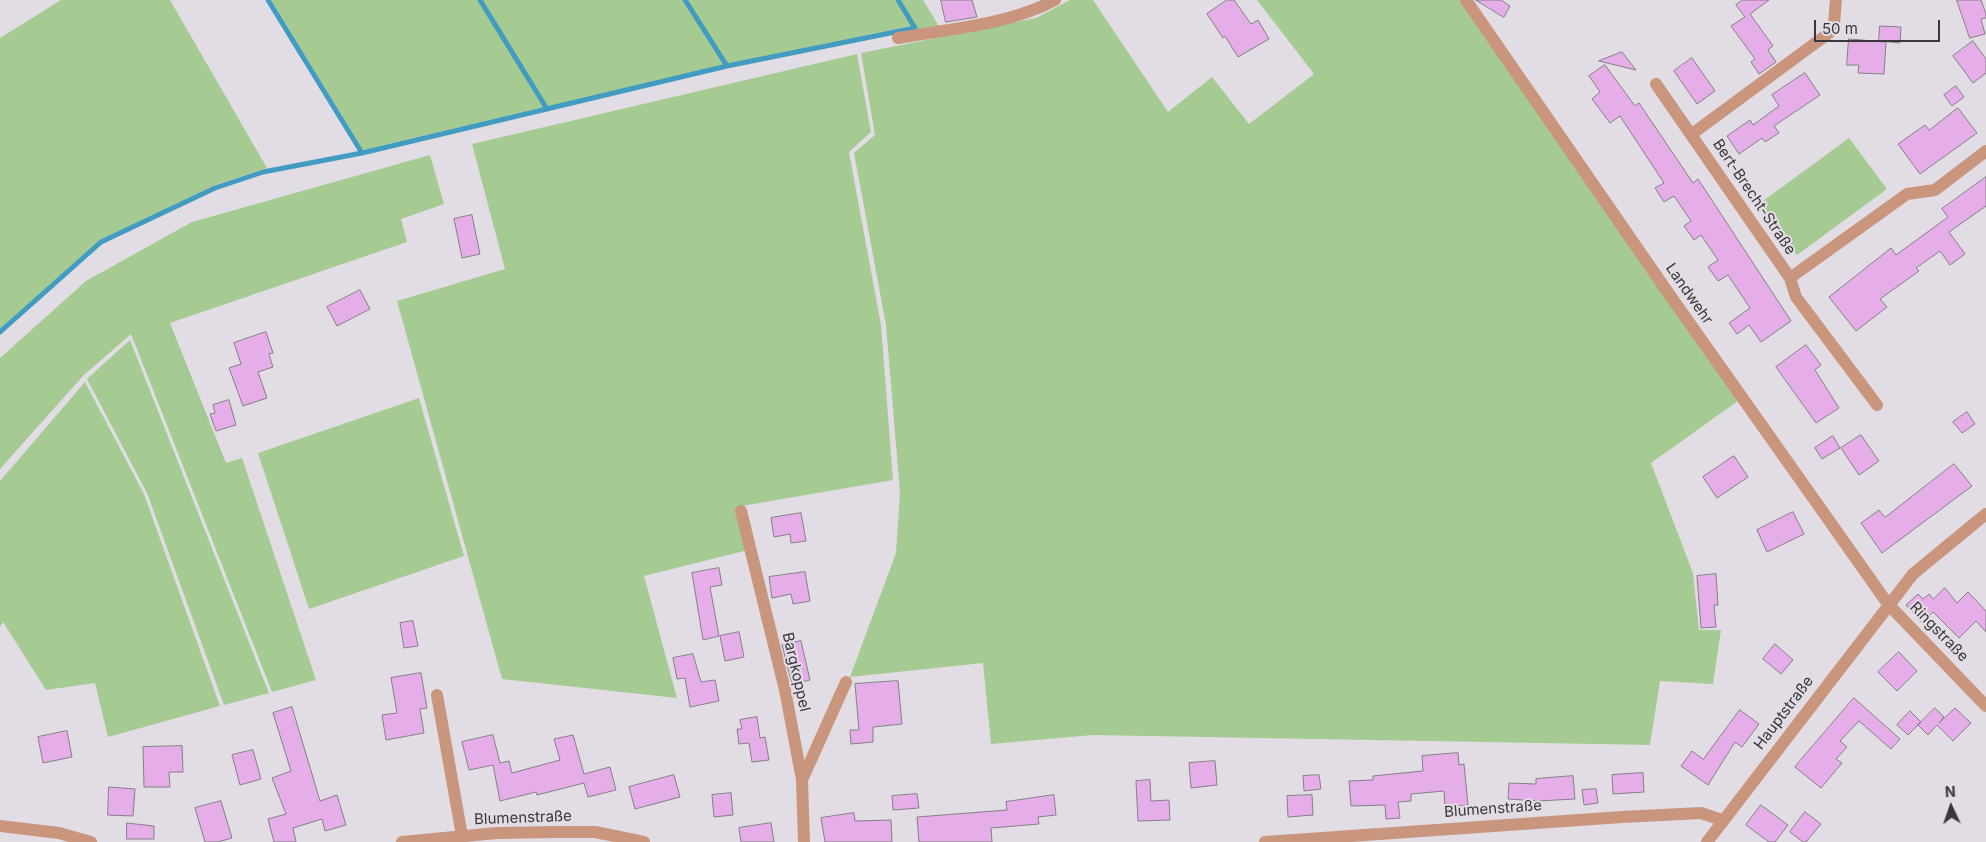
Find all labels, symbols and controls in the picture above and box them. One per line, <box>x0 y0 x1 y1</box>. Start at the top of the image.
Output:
scale bar <box>1816 10 1942 42</box>
text: 50 m <box>1822 19 1858 38</box>
street label: Bert-Brecht-Straße <box>1709 136 1799 258</box>
street label: Landwehr <box>1661 260 1717 328</box>
street label: Ringstraße <box>1906 598 1972 666</box>
street label: Bargkoppel <box>778 631 814 713</box>
street label: Hauptstraße <box>1751 673 1817 753</box>
north arrow <box>1926 782 1976 832</box>
text: N <box>1944 783 1956 800</box>
street label: Blumenstraße <box>1444 797 1542 821</box>
street label: Blumenstraße <box>474 807 572 829</box>

